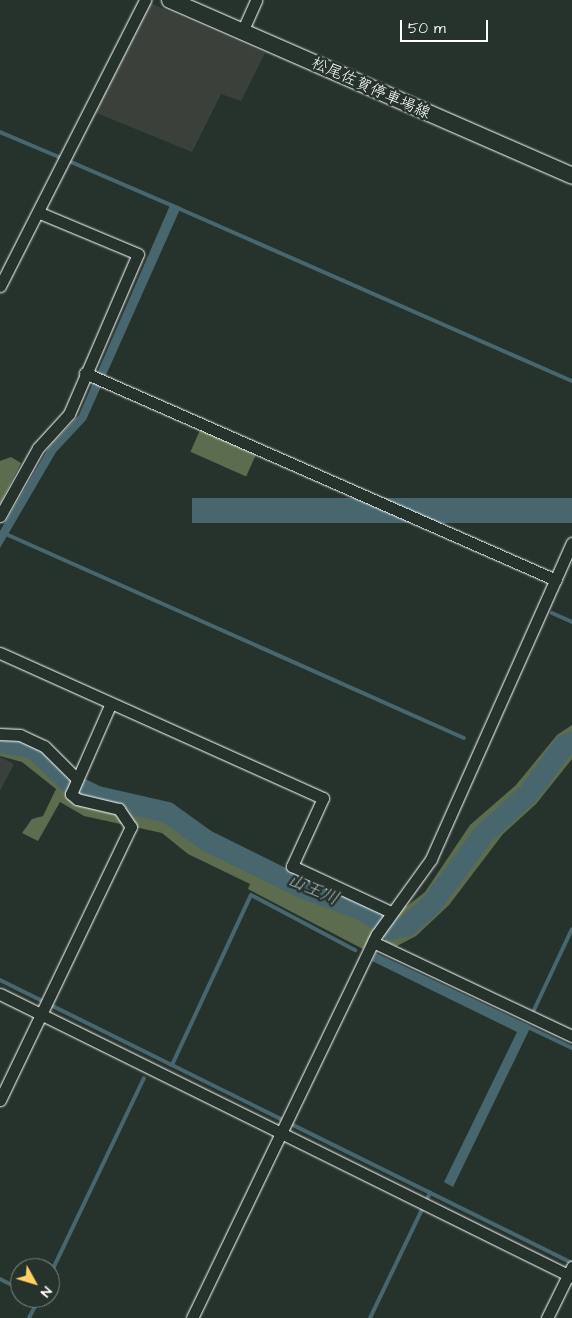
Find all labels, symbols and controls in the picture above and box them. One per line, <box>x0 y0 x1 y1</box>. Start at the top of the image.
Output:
scale bar <box>402 10 490 42</box>
text: 50 m <box>408 18 446 39</box>
street label: 松尾佐賀停車場線 <box>309 53 433 123</box>
water label: 山王川 <box>284 870 342 910</box>
north arrow <box>10 1258 60 1308</box>
text: N <box>35 1282 56 1302</box>

